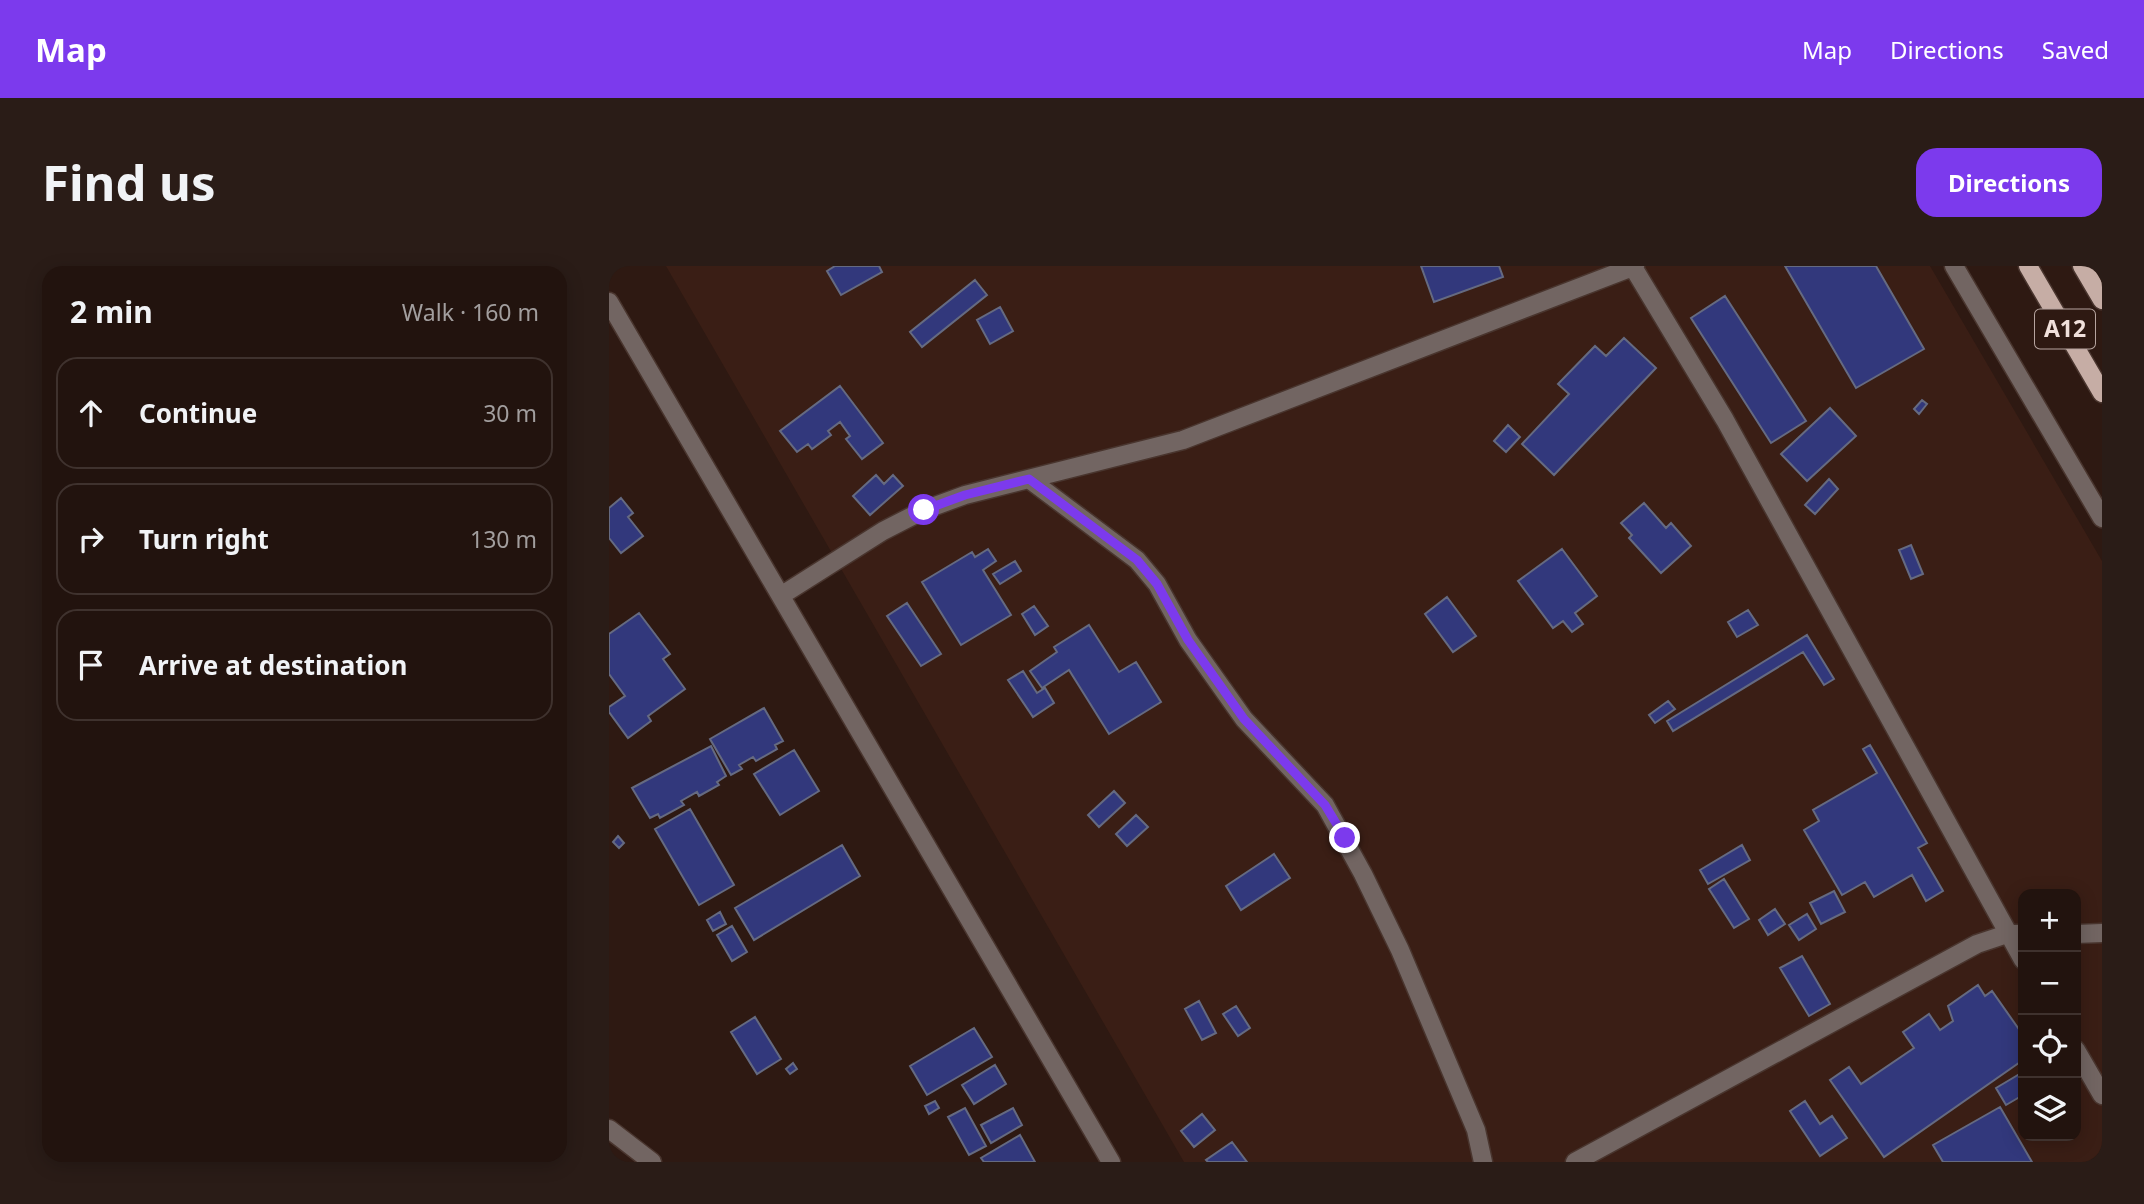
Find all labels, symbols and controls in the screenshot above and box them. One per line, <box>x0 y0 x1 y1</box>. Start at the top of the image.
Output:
text: Map <box>35 27 107 72</box>
text: Map <box>1802 33 1852 66</box>
text: Directions <box>1890 33 2004 66</box>
text: Saved <box>2042 33 2109 66</box>
button: Directions <box>1916 148 2102 217</box>
text: Find us <box>42 149 216 215</box>
text: 2 min <box>70 291 153 332</box>
text: Walk · 160 m <box>402 296 539 328</box>
road number: A12 <box>2035 310 2095 348</box>
icon: ahead <box>72 394 110 432</box>
text: Continue <box>139 395 257 431</box>
text: 30 m <box>483 397 537 429</box>
route start <box>908 494 939 525</box>
icon: right <box>72 520 110 558</box>
text: Turn right <box>139 521 269 557</box>
text: 130 m <box>470 523 537 555</box>
icon: arrive <box>72 646 110 684</box>
text: Arrive at destination <box>139 647 408 683</box>
route end <box>1329 822 1360 853</box>
map controls <box>2018 889 2081 1141</box>
button: + <box>2018 889 2081 952</box>
button: − <box>2018 952 2081 1015</box>
button: locate <box>2018 1015 2081 1078</box>
button: layers <box>2018 1078 2081 1141</box>

